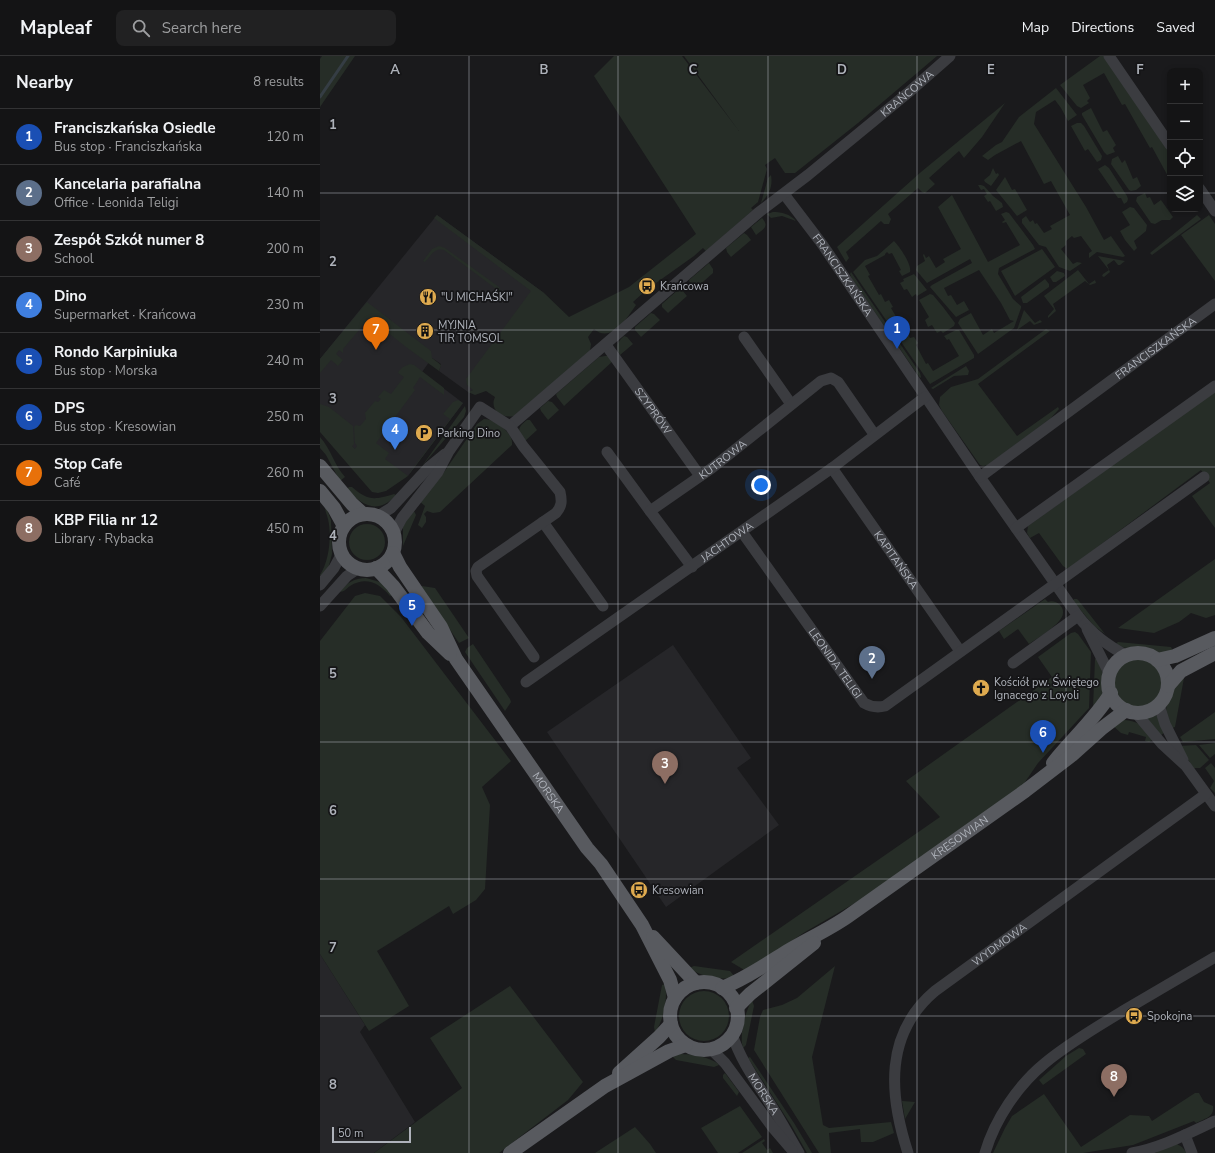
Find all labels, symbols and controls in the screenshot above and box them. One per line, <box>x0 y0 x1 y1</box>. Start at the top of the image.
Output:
search box <box>116 10 396 46</box>
text: Mapleaf <box>20 15 92 41</box>
icon: search <box>130 17 152 39</box>
text: Search here <box>162 18 241 38</box>
text: Map <box>1022 18 1049 37</box>
text: Directions <box>1071 18 1134 37</box>
text: Saved <box>1156 18 1195 37</box>
text: A <box>390 61 400 79</box>
text: B <box>540 61 549 79</box>
text: C <box>689 61 698 79</box>
text: D <box>837 61 847 79</box>
text: E <box>987 61 995 79</box>
text: F <box>1136 61 1144 79</box>
street label: KRAŃCOWA <box>877 66 937 120</box>
map controls <box>1167 68 1203 212</box>
button: + <box>1167 68 1203 104</box>
text: Nearby <box>16 71 73 94</box>
text: 8 results <box>253 73 304 91</box>
button: − <box>1167 104 1203 140</box>
text: 1 <box>329 116 337 134</box>
text: Franciszkańska Osiedle <box>54 118 216 138</box>
text: 1 <box>25 128 33 146</box>
text: 120 m <box>266 128 304 146</box>
text: Bus stop · Franciszkańska <box>54 138 202 156</box>
button: locate <box>1167 140 1203 176</box>
text: Kancelaria parafialna <box>54 174 201 194</box>
button: layers <box>1167 176 1203 212</box>
text: 2 <box>25 184 33 202</box>
text: 140 m <box>266 184 304 202</box>
text: Office · Leonida Teligi <box>54 194 178 212</box>
text: Zespół Szkół numer 8 <box>54 230 204 250</box>
street label: FRANCISZKAŃSKA <box>809 230 876 319</box>
text: 3 <box>25 240 33 258</box>
text: 200 m <box>266 240 304 258</box>
text: School <box>54 250 94 268</box>
text: 2 <box>329 253 337 271</box>
bus stop icon: Krańcowa <box>637 276 657 296</box>
place label: Krańcowa <box>660 279 709 294</box>
text: Dino <box>54 286 87 306</box>
restaurant icon: "U MICHAŚKI" <box>418 287 438 307</box>
place label: "U MICHAŚKI" <box>441 289 513 305</box>
text: 4 <box>25 296 33 314</box>
text: 230 m <box>266 296 304 314</box>
text: Supermarket · Krańcowa <box>54 306 196 324</box>
street label: FRANCISZKAŃSKA <box>1112 313 1199 383</box>
pin: 1 <box>884 316 910 349</box>
pin: 7 <box>363 317 389 350</box>
place label: MYJNIA TIR TOMSOL <box>438 318 503 346</box>
building icon: MYJNIA TIR TOMSOL <box>415 321 435 341</box>
text: Rondo Karpiniuka <box>54 342 178 362</box>
text: 5 <box>25 352 33 370</box>
text: 240 m <box>266 352 304 370</box>
text: Bus stop · Morska <box>54 362 157 380</box>
street label: SZYPRÓW <box>631 384 675 437</box>
text: 3 <box>329 390 337 408</box>
text: DPS <box>54 398 85 418</box>
text: 6 <box>25 408 33 426</box>
text: 250 m <box>266 408 304 426</box>
pin: 4 <box>382 417 408 450</box>
text: Bus stop · Kresowian <box>54 418 176 436</box>
parking icon: Parking Dino <box>414 423 434 443</box>
place label: Parking Dino <box>437 426 500 441</box>
street label: KUTROWA <box>696 436 749 483</box>
text: Stop Cafe <box>54 454 122 474</box>
text: 7 <box>25 464 33 482</box>
text: 260 m <box>266 464 304 482</box>
text: Café <box>54 474 81 492</box>
your location <box>751 475 771 495</box>
text: KBP Filia nr 12 <box>54 510 158 530</box>
street label: JACHTOWA <box>697 518 756 566</box>
text: 8 <box>25 520 33 538</box>
text: 450 m <box>266 520 304 538</box>
text: 4 <box>329 527 337 545</box>
street label: KAPITAŃSKA <box>871 528 922 592</box>
text: Library · Rybacka <box>54 530 154 548</box>
pin: 5 <box>399 593 425 626</box>
street label: LEONIDA TELIGI <box>805 625 866 701</box>
pin: 2 <box>859 646 885 679</box>
text: 5 <box>329 665 337 683</box>
place label: Kościół pw. Świętego Ignacego z Loyoli <box>994 674 1099 703</box>
church icon: Kościół pw. Świętego Ignacego z Loyoli <box>971 678 991 698</box>
pin: 6 <box>1030 720 1056 753</box>
pin: 3 <box>652 751 678 784</box>
street label: MORSKA <box>529 769 568 816</box>
text: 6 <box>329 802 337 820</box>
street label: KRESOWIAN <box>928 812 991 863</box>
bus stop icon: Kresowian <box>629 880 649 900</box>
place label: Kresowian <box>652 883 704 898</box>
street label: WYDMOWA <box>969 919 1030 969</box>
text: 7 <box>329 939 337 957</box>
bus stop icon: Spokojna <box>1124 1006 1144 1026</box>
place label: Spokojna <box>1147 1009 1193 1024</box>
pin: 8 <box>1101 1064 1127 1097</box>
street label: MORSKA <box>745 1070 783 1118</box>
text: 8 <box>329 1076 337 1094</box>
scale bar <box>332 1125 411 1144</box>
text: 50 m <box>338 1126 363 1141</box>

